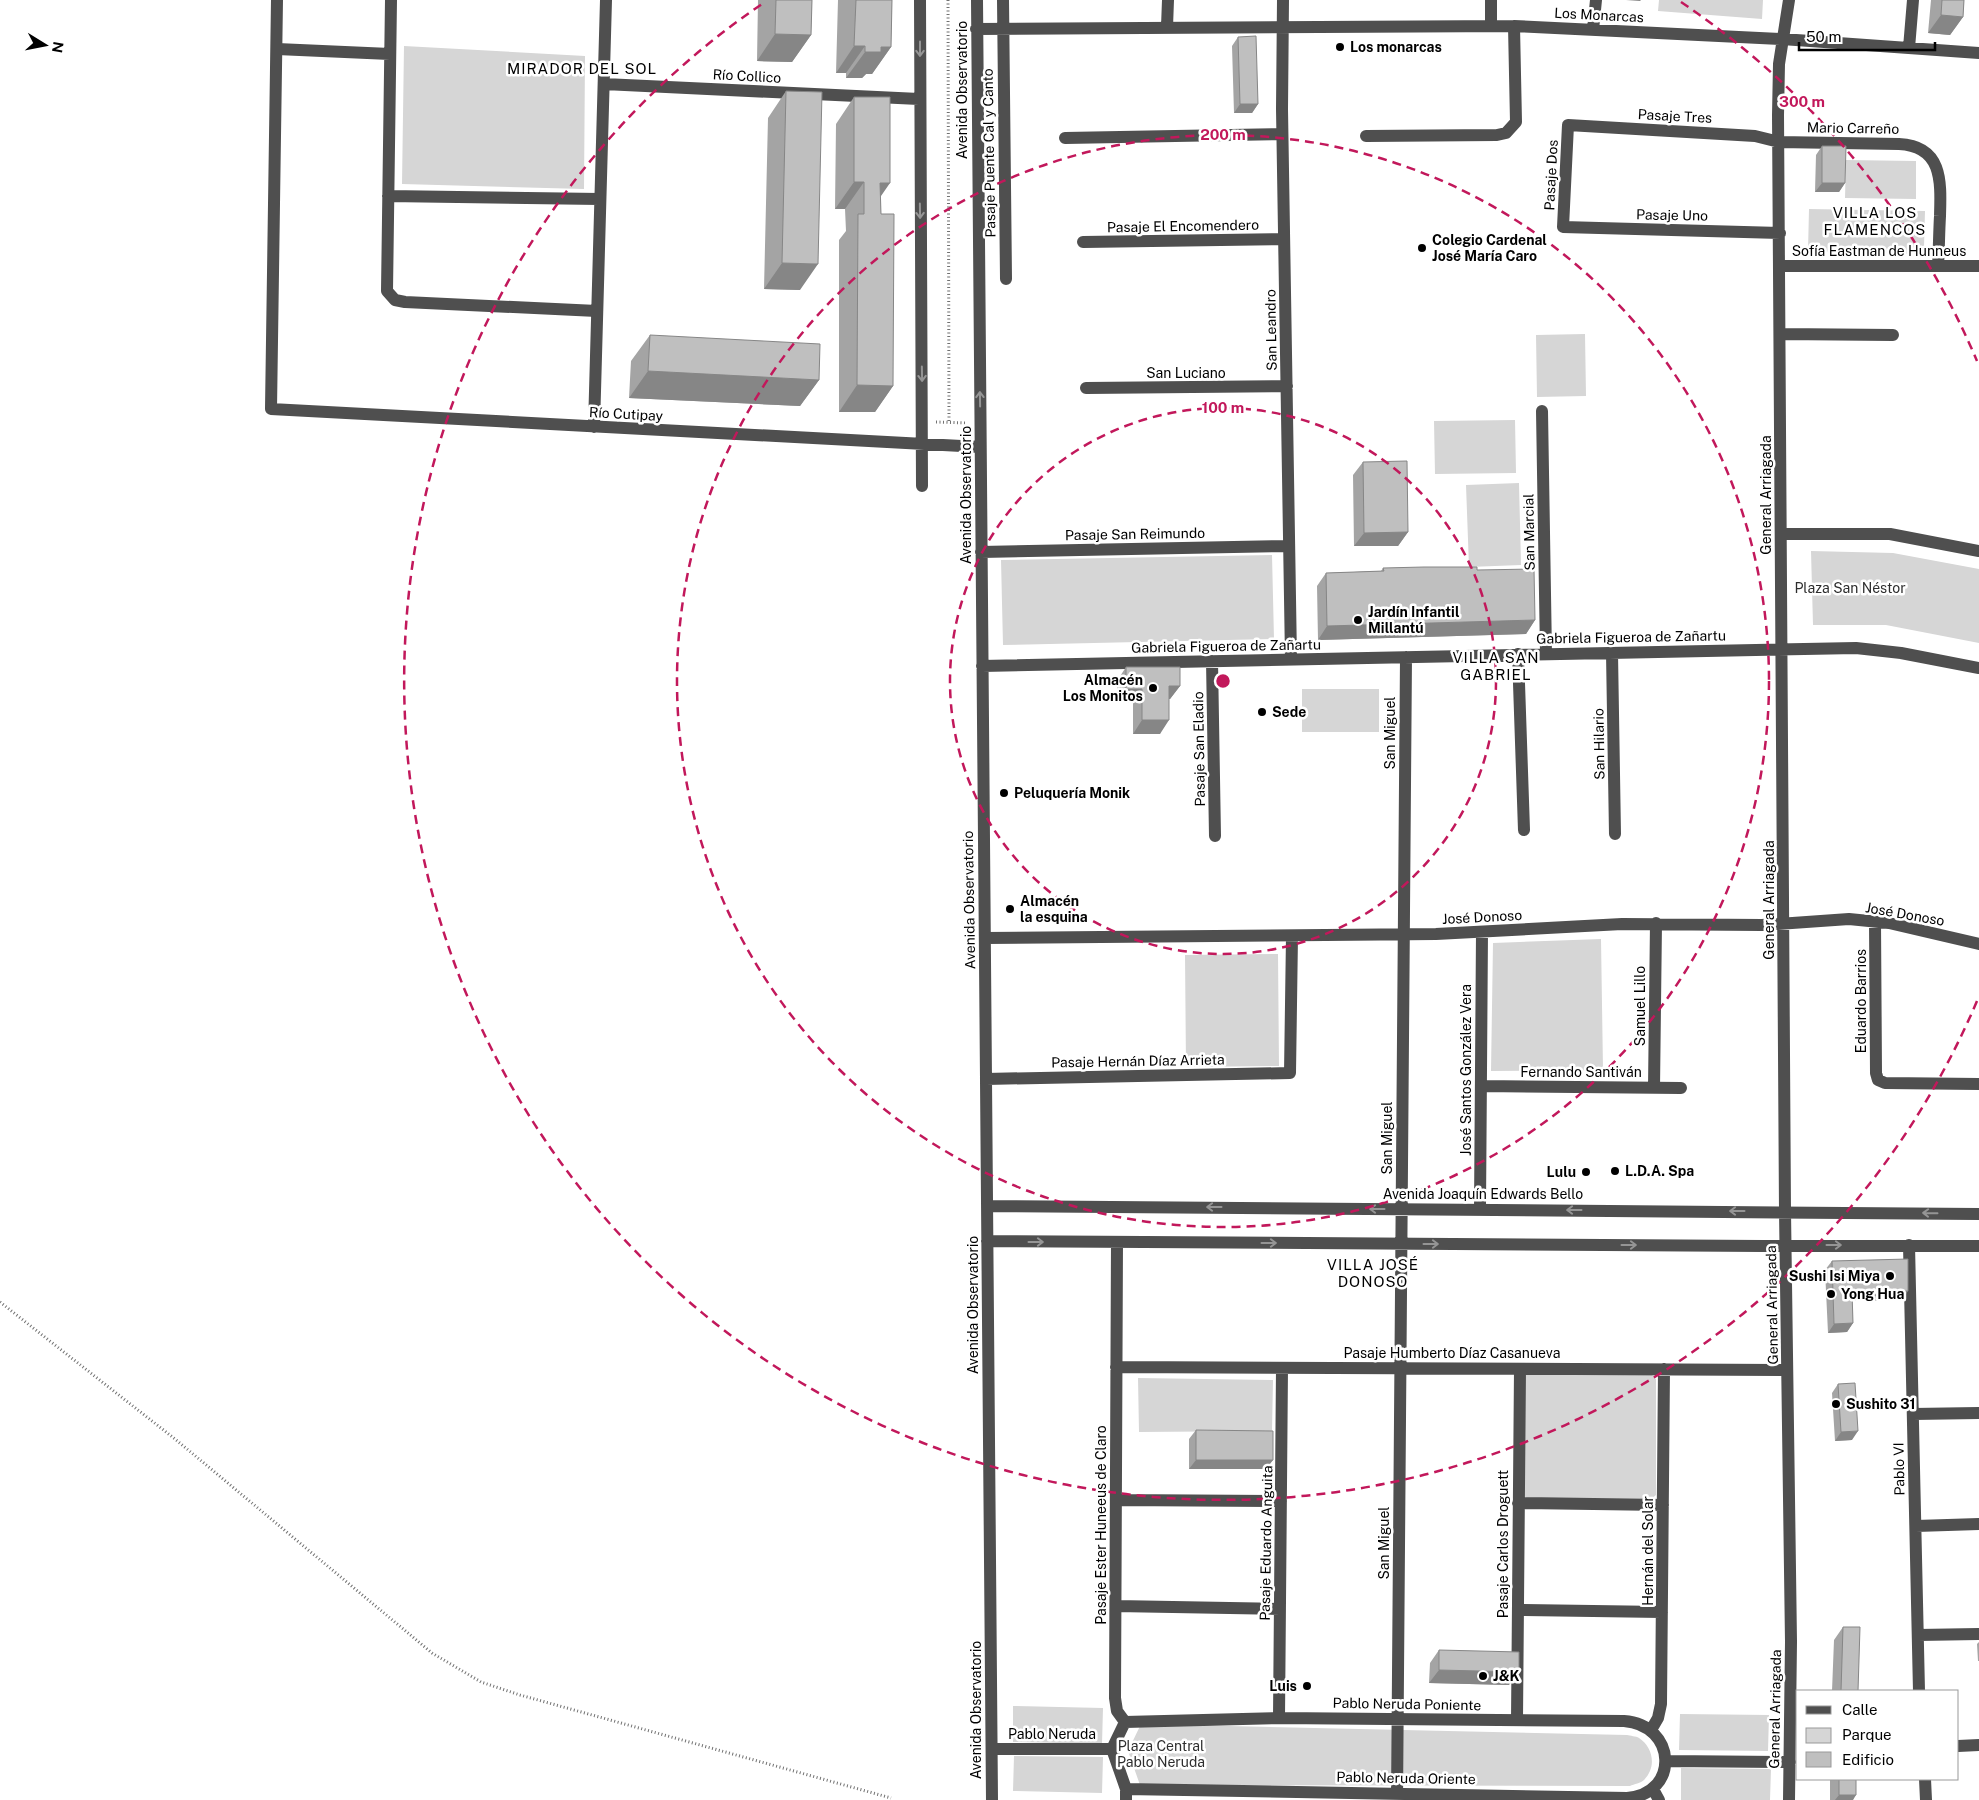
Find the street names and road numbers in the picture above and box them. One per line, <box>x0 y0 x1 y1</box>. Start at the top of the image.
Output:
street label: Los Monarcas <box>1554 5 1644 25</box>
street label: Avenida Observatorio <box>954 21 970 159</box>
street label: Río Collico <box>712 66 782 86</box>
street label: Pasaje Puente Cal y Canto <box>980 68 998 238</box>
street label: Pasaje Tres <box>1637 106 1713 126</box>
street label: Mario Carreño <box>1807 119 1899 137</box>
street label: Pasaje Dos <box>1541 139 1561 211</box>
street label: Pasaje Uno <box>1636 206 1708 224</box>
street label: Pasaje El Encomendero <box>1107 217 1259 235</box>
street label: Sofía Eastman de Hunneus <box>1792 243 1966 259</box>
street label: San Leandro <box>1262 289 1280 371</box>
street label: San Luciano <box>1146 365 1226 381</box>
street label: Río Cutipay <box>589 404 664 424</box>
street label: Avenida Observatorio <box>958 426 974 564</box>
street label: General Arriagada <box>1758 435 1774 555</box>
street label: San Marcial <box>1520 493 1538 571</box>
street label: Pasaje San Reimundo <box>1065 525 1205 543</box>
street label: Gabriela Figueroa de Zañartu <box>1536 627 1726 647</box>
street label: Gabriela Figueroa de Zañartu <box>1131 636 1321 656</box>
street label: Pasaje San Eladio <box>1190 691 1208 807</box>
street label: San Miguel <box>1382 696 1398 770</box>
street label: San Hilario <box>1590 708 1608 780</box>
street label: Avenida Observatorio <box>960 831 978 969</box>
street label: General Arriagada <box>1761 840 1777 960</box>
street label: José Donoso <box>1864 899 1946 929</box>
street label: José Donoso <box>1442 907 1523 927</box>
street label: Eduardo Barrios <box>1853 949 1869 1053</box>
street label: Samuel Lillo <box>1632 966 1648 1046</box>
street label: José Santos González Vera <box>1458 984 1474 1156</box>
street label: Pasaje Hernán Díaz Arrieta <box>1051 1051 1225 1071</box>
street label: Fernando Santiván <box>1520 1064 1642 1080</box>
street label: San Miguel <box>1379 1101 1395 1175</box>
street label: Avenida Joaquín Edwards Bello <box>1383 1186 1583 1202</box>
street label: Avenida Observatorio <box>965 1236 981 1374</box>
street label: General Arriagada <box>1763 1245 1781 1365</box>
street label: Pasaje Humberto Díaz Casanueva <box>1344 1345 1560 1361</box>
street label: Pasaje Ester Huneeus de Claro <box>1093 1425 1109 1625</box>
street label: Pablo VI <box>1891 1442 1907 1496</box>
street label: Pasaje Eduardo Anguita <box>1257 1465 1275 1621</box>
street label: Pasaje Carlos Droguett <box>1495 1470 1511 1618</box>
street label: Hernán del Solar <box>1640 1496 1656 1606</box>
street label: San Miguel <box>1376 1506 1392 1580</box>
street label: Avenida Observatorio <box>968 1641 984 1779</box>
street label: General Arriagada <box>1766 1649 1784 1769</box>
street label: Pablo Neruda Poniente <box>1333 1695 1482 1713</box>
street label: Pablo Neruda <box>1008 1726 1096 1742</box>
street label: Pablo Neruda Oriente <box>1336 1769 1476 1787</box>

